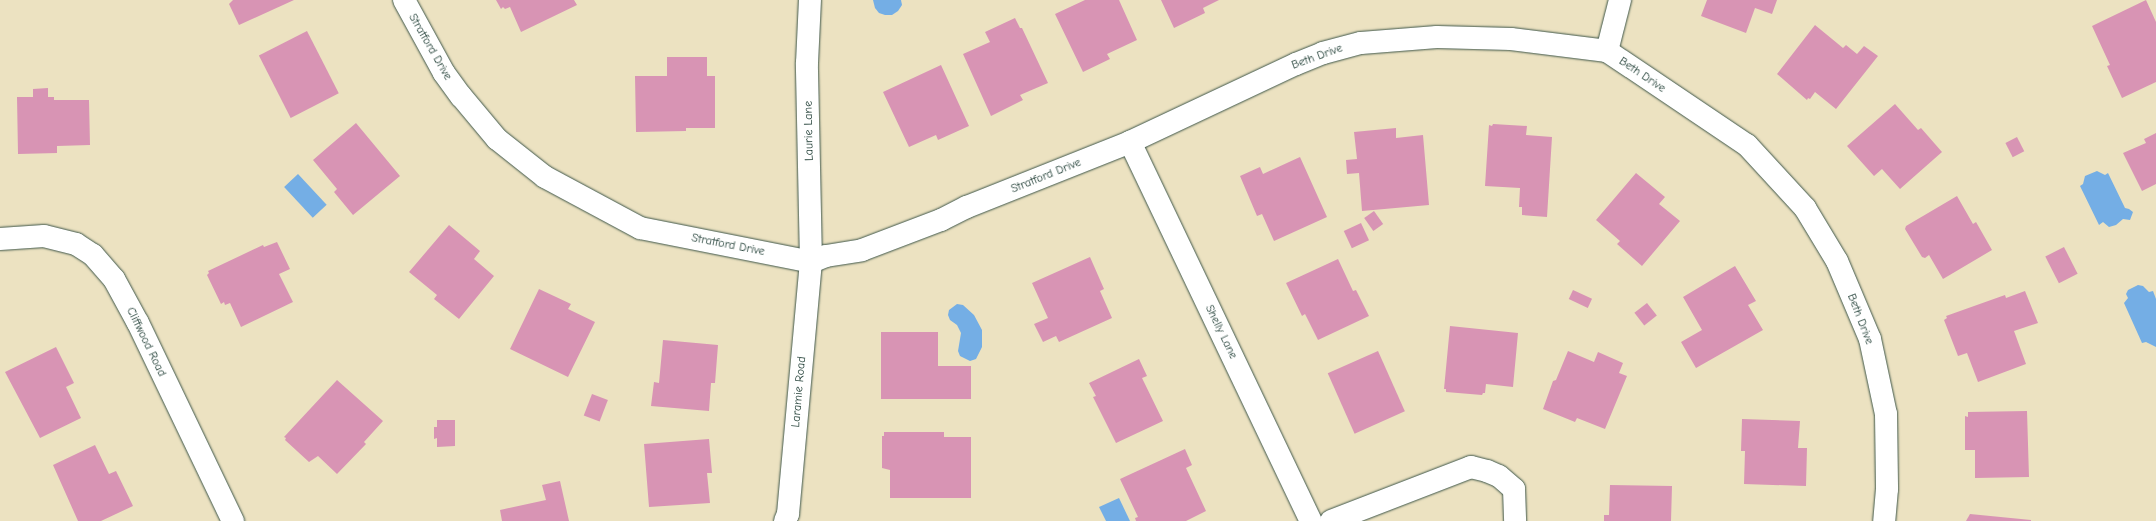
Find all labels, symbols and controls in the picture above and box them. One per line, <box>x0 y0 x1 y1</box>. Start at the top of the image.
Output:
street label: Stratford Drive <box>405 11 455 83</box>
street label: Beth Drive <box>1290 41 1344 73</box>
street label: Beth Drive <box>1616 54 1668 96</box>
street label: Laurie Lane <box>801 101 817 161</box>
street label: Stratford Drive <box>1009 155 1083 197</box>
street label: Stratford Drive <box>690 231 766 259</box>
street label: Beth Drive <box>1844 292 1876 346</box>
street label: Shelly Lane <box>1202 303 1240 361</box>
street label: Cliffwood Road <box>123 305 169 379</box>
street label: Laramie Road <box>789 356 809 428</box>

